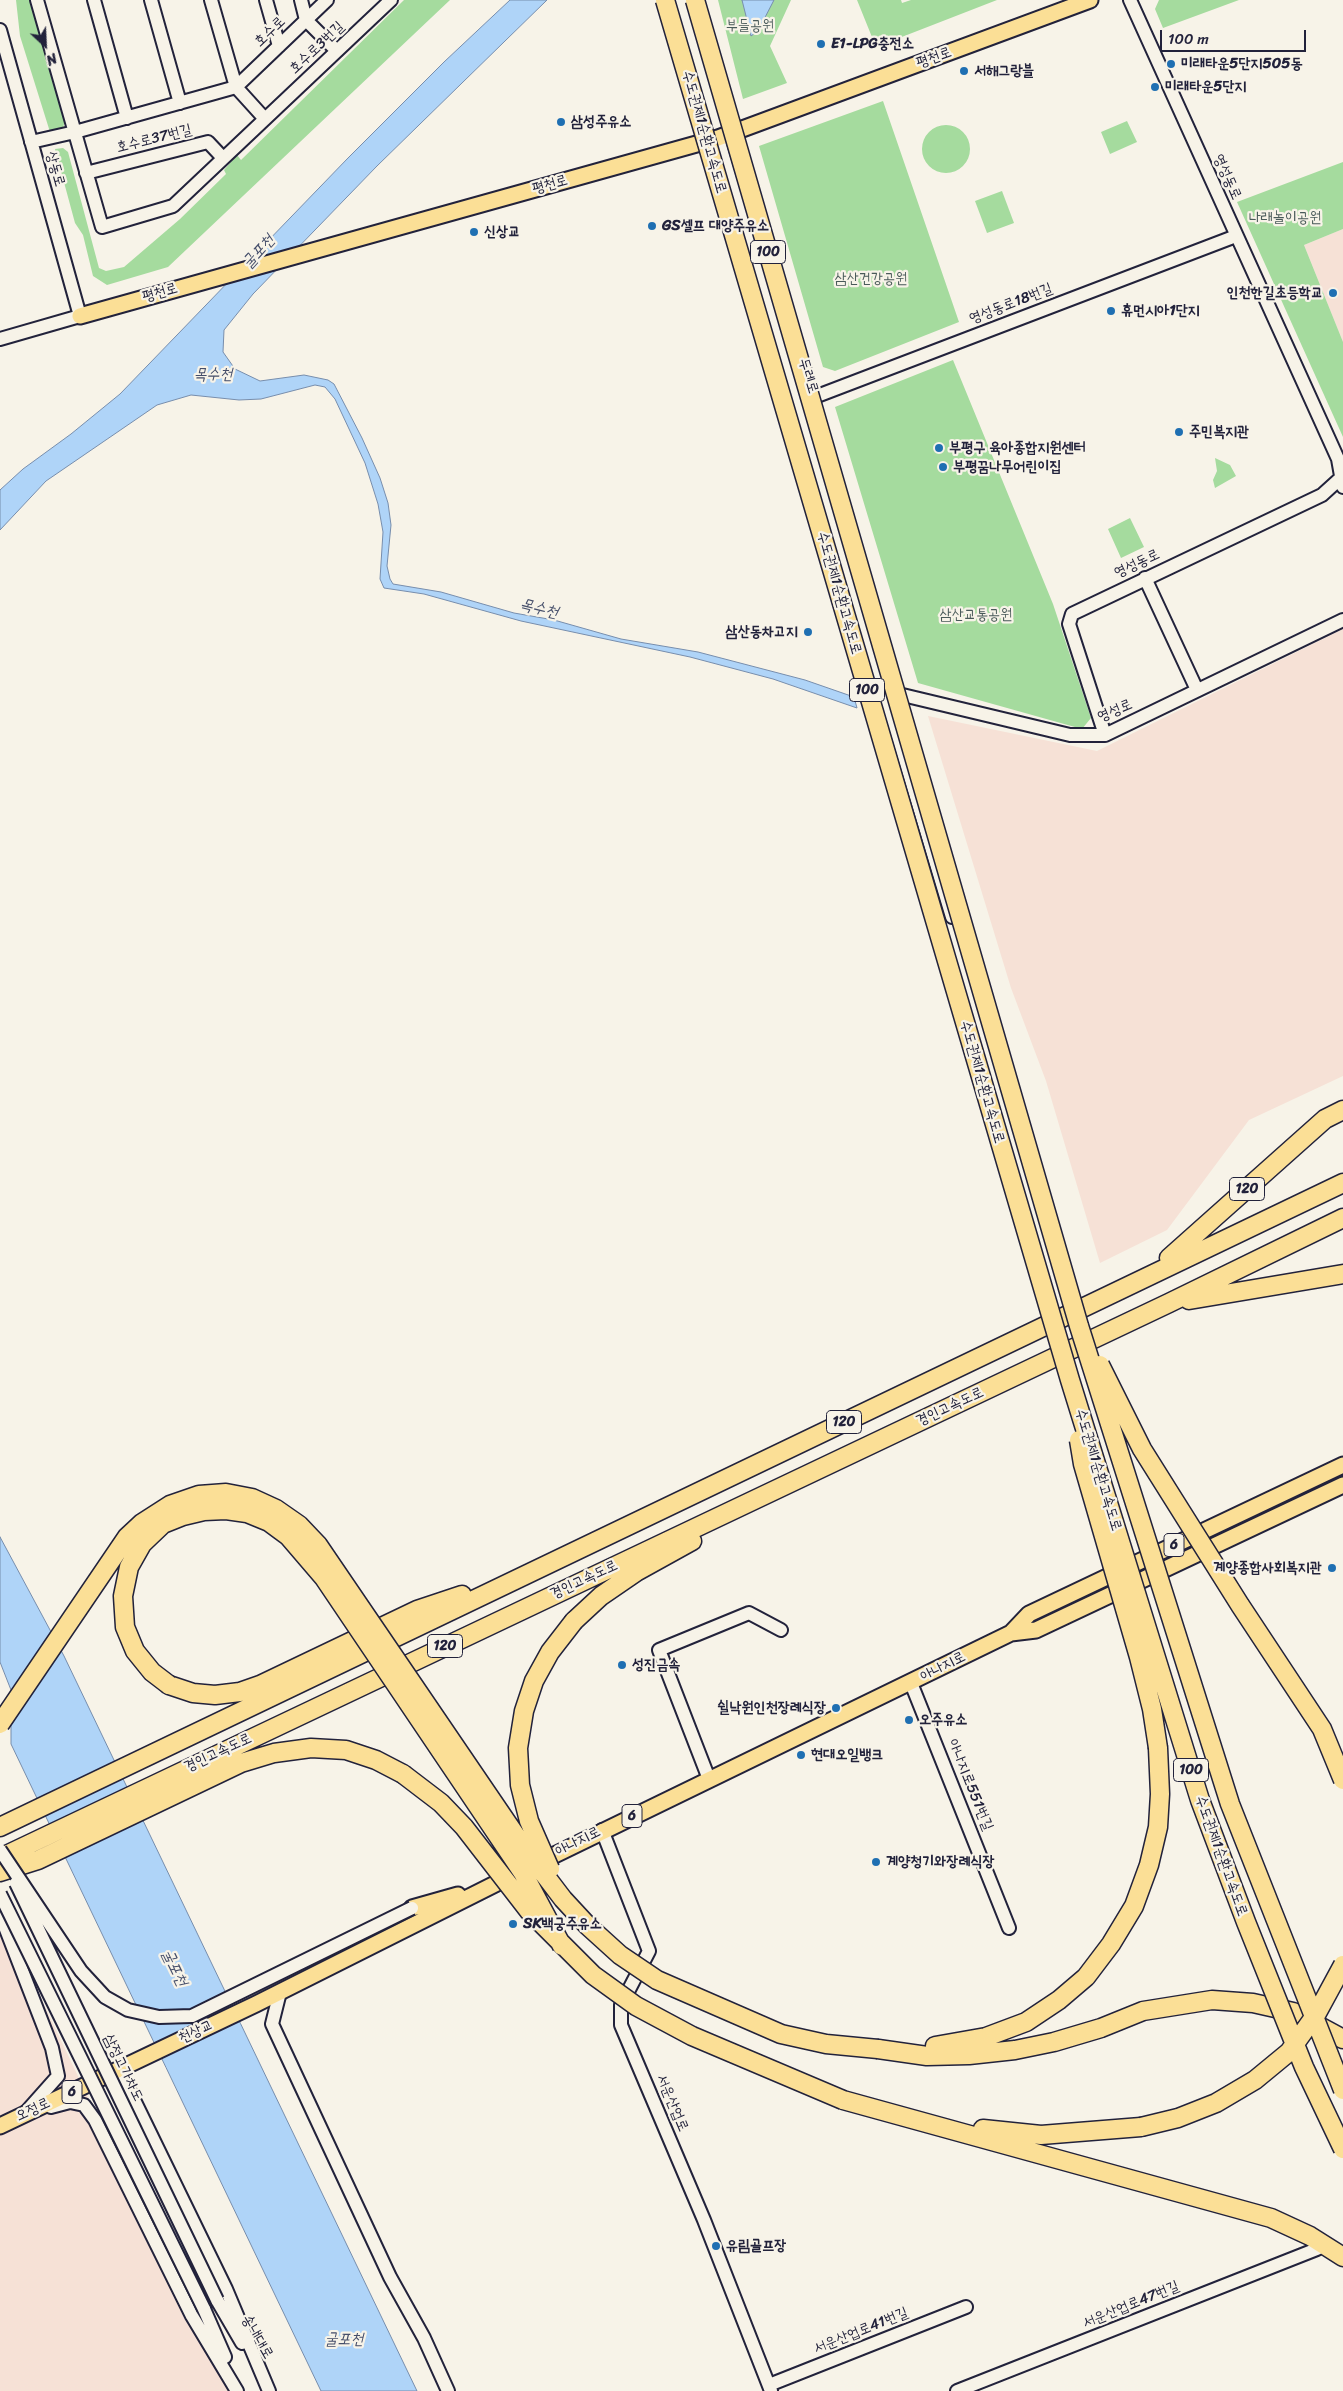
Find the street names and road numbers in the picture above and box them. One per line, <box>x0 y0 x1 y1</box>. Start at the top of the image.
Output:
street label: 호수로 <box>251 13 289 51</box>
street label: 호수로3번길 <box>286 18 348 78</box>
street label: 평천로 <box>914 43 954 73</box>
street label: 수도권제1순환고속도로 <box>678 68 730 196</box>
street label: 호수로37번길 <box>114 121 194 157</box>
street label: 상동로 <box>41 149 69 189</box>
street label: 영성동로 <box>1209 151 1245 203</box>
street label: 평천로 <box>530 171 570 199</box>
road number: 100 <box>750 240 786 264</box>
street label: 평천로 <box>140 279 180 307</box>
street label: 영성동로18번길 <box>967 280 1055 328</box>
street label: 두레로 <box>794 356 822 396</box>
street label: 수도권제1순환고속도로 <box>813 529 865 657</box>
street label: 영성동로 <box>1111 546 1163 582</box>
road number: 100 <box>850 678 884 702</box>
street label: 영성로 <box>1095 696 1135 726</box>
street label: 수도권제1순환고속도로 <box>956 1018 1008 1146</box>
road number: 120 <box>1230 1178 1264 1200</box>
street label: 경인고속도로 <box>913 1384 987 1430</box>
street label: 수도권제1순환고속도로 <box>1071 1407 1125 1533</box>
road number: 120 <box>826 1410 862 1434</box>
road number: 6 <box>1164 1534 1184 1556</box>
street label: 경인고속도로 <box>547 1557 621 1603</box>
road number: 120 <box>428 1634 462 1658</box>
street label: 아나지로 <box>917 1648 969 1686</box>
street label: 경인고속도로 <box>181 1730 255 1776</box>
street label: 아나지로551번길 <box>943 1737 997 1833</box>
road number: 100 <box>1174 1758 1208 1782</box>
street label: 수도권제1순환고속도로 <box>1191 1793 1251 1919</box>
road number: 6 <box>622 1804 642 1828</box>
street label: 아나지로 <box>552 1823 604 1861</box>
street label: 천상교 <box>176 2016 216 2048</box>
street label: 삼정고가차도 <box>99 2032 147 2104</box>
street label: 서운산업로 <box>652 2072 692 2134</box>
road number: 6 <box>62 2080 82 2104</box>
street label: 오정로 <box>13 2094 53 2126</box>
street label: 서운산업로47번길 <box>1080 2277 1182 2333</box>
street label: 서운산업로41번길 <box>811 2304 911 2358</box>
street label: 송내대로 <box>237 2312 277 2362</box>

